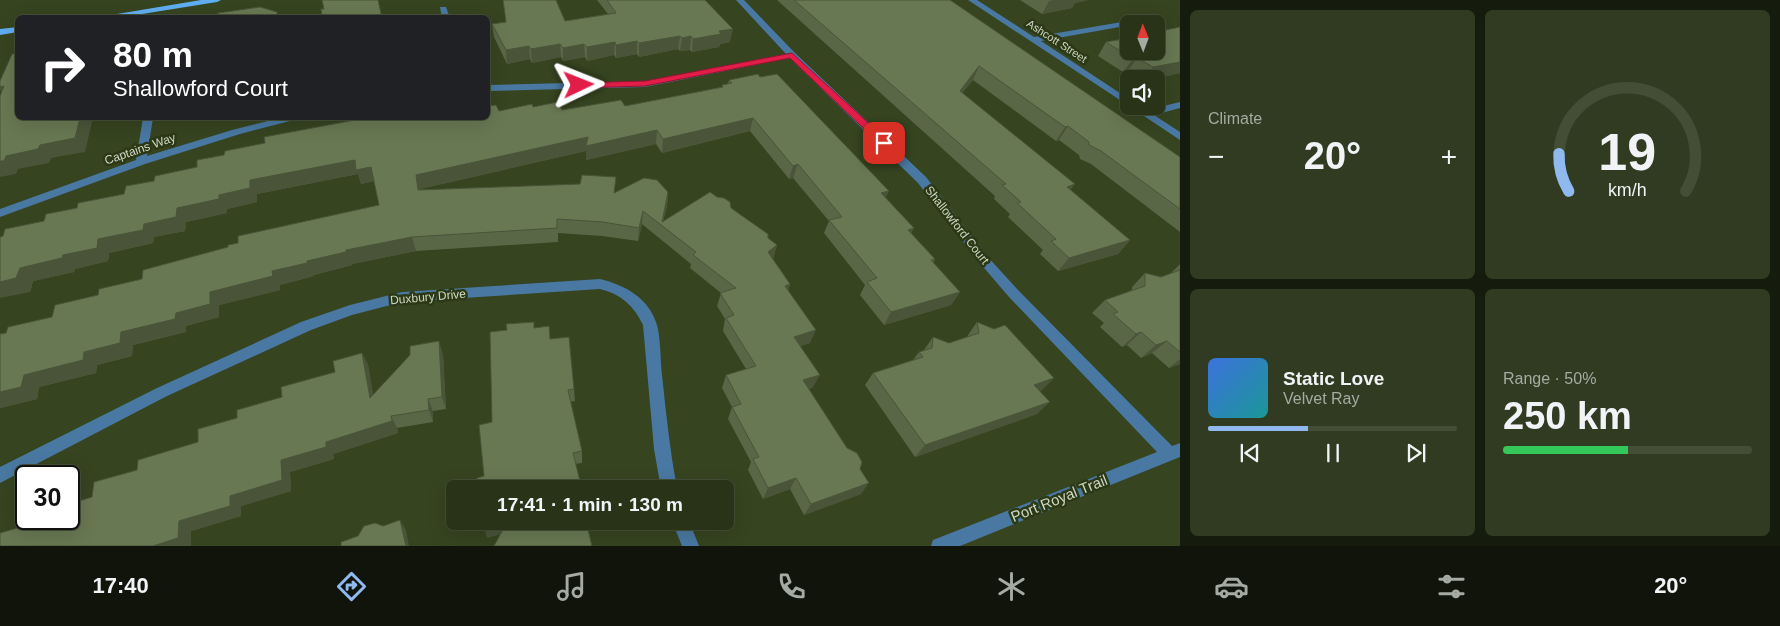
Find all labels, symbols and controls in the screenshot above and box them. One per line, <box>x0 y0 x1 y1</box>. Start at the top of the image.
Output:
north arrow <box>1120 15 1165 60</box>
map controls <box>1120 15 1165 115</box>
street label: Ashcott Street <box>1025 17 1089 65</box>
icon: right <box>30 35 95 100</box>
text: 80 m <box>113 35 193 74</box>
position arrow <box>552 58 604 110</box>
button: sound <box>1120 70 1165 115</box>
text: Shallowford Court <box>113 76 288 101</box>
text: Climate <box>1208 110 1262 127</box>
pin <box>863 122 905 164</box>
text: 19 <box>1599 123 1656 181</box>
icon: arrive <box>870 129 898 157</box>
street label: Captains Way <box>103 130 177 168</box>
text: 20° <box>1304 135 1361 177</box>
text: − <box>1208 141 1224 172</box>
text: + <box>1441 141 1457 172</box>
text: km/h <box>1608 180 1647 200</box>
street label: Shallowford Court <box>922 183 992 267</box>
street label: Duxbury Drive <box>390 287 467 307</box>
text: Static Love <box>1283 368 1384 389</box>
text: Range · 50% <box>1503 370 1596 387</box>
text: Velvet Ray <box>1283 390 1359 407</box>
text: 250 km <box>1503 395 1632 437</box>
icon: previous <box>1236 439 1264 467</box>
icon: pause <box>1319 439 1347 467</box>
icon: next <box>1402 439 1430 467</box>
speed limit sign: 30 <box>15 465 80 530</box>
street label: Port Royal Trail <box>1008 471 1110 525</box>
text: 17:41 · 1 min · 130 m <box>497 494 683 515</box>
icon: directions <box>334 569 369 604</box>
icon: music <box>554 569 589 604</box>
icon: phone <box>774 569 809 604</box>
icon: climate <box>994 569 1029 604</box>
icon: car <box>1214 569 1249 604</box>
icon: filters <box>1434 569 1469 604</box>
text: 17:40 <box>93 573 149 598</box>
text: 20° <box>1654 573 1687 598</box>

